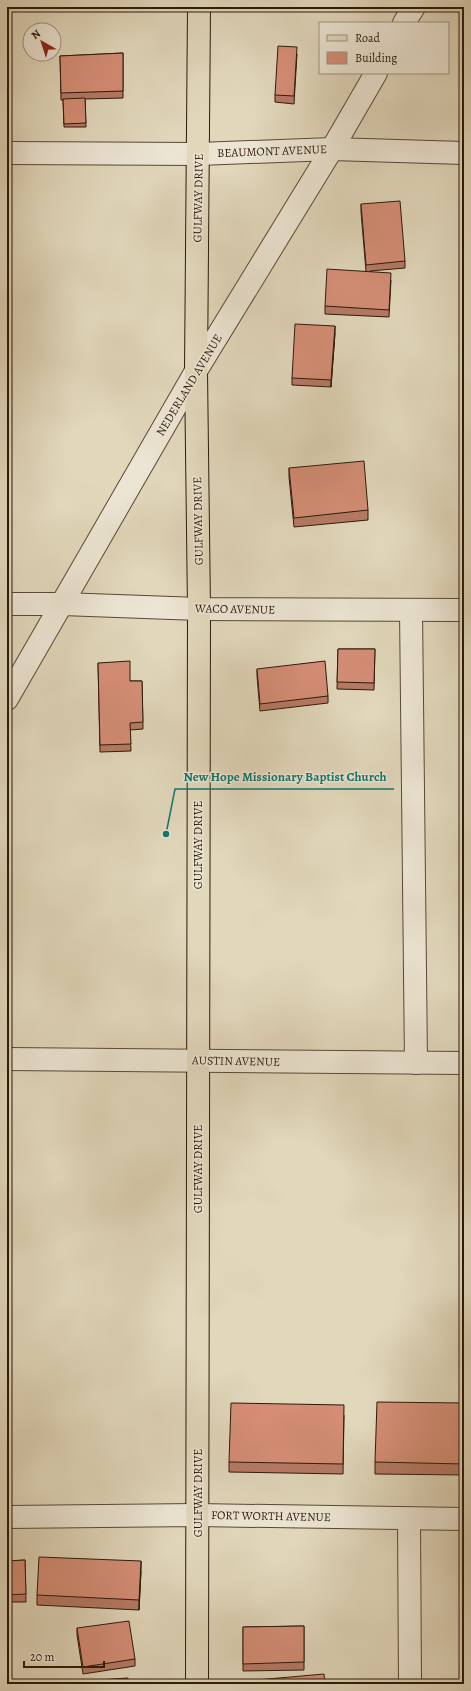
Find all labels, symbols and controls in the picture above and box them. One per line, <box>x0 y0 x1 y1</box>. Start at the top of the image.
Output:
north arrow <box>22 22 62 62</box>
legend <box>319 22 449 74</box>
text: N <box>28 26 44 43</box>
text: Road <box>355 30 381 46</box>
text: Building <box>355 50 397 66</box>
street label: BEAUMONT AVENUE <box>217 141 327 161</box>
street label: GULFWAY DRIVE <box>189 154 207 242</box>
street label: NEDERLAND AVENUE <box>152 331 226 439</box>
street label: GULFWAY DRIVE <box>189 477 207 565</box>
street label: WACO AVENUE <box>194 600 275 618</box>
callout: New Hope Missionary Baptist Church <box>175 764 394 789</box>
text: New Hope Missionary Baptist Church <box>183 768 387 785</box>
street label: GULFWAY DRIVE <box>190 801 206 889</box>
street label: AUSTIN AVENUE <box>191 1052 280 1070</box>
street label: GULFWAY DRIVE <box>190 1125 206 1213</box>
street label: GULFWAY DRIVE <box>190 1449 206 1537</box>
street label: FORT WORTH AVENUE <box>211 1507 331 1525</box>
scale bar <box>24 1643 104 1669</box>
text: 20 m <box>30 1649 54 1665</box>

